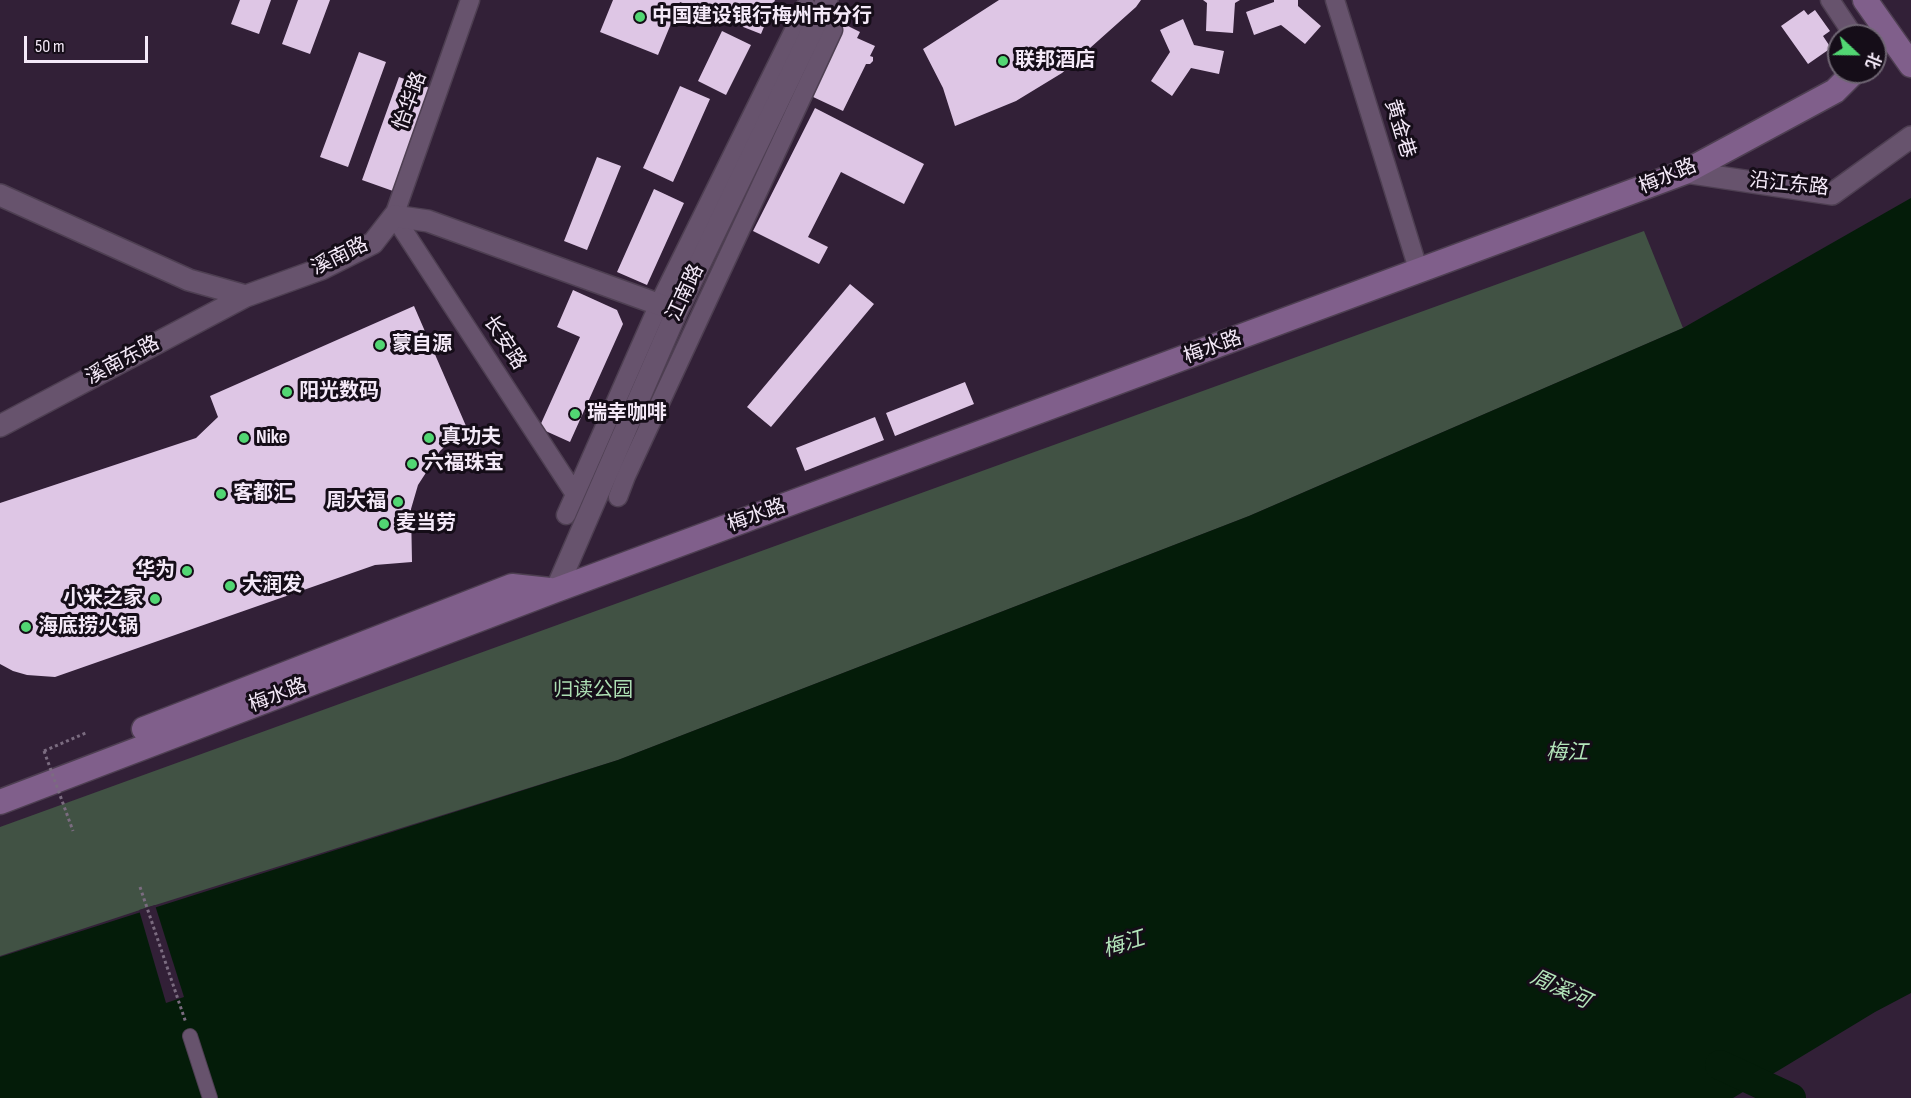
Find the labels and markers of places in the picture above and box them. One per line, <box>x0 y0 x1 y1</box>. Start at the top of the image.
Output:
place label: 中国建设银行梅州市分行 <box>652 5 872 29</box>
marker: 中国建设银行梅州市分行 <box>633 10 647 24</box>
place label: 联邦酒店 <box>1015 49 1095 73</box>
marker: 联邦酒店 <box>996 54 1010 68</box>
place label: 蒙自源 <box>392 333 452 357</box>
marker: 蒙自源 <box>373 338 387 352</box>
place label: 阳光数码 <box>299 380 379 404</box>
marker: 阳光数码 <box>280 385 294 399</box>
place label: 瑞幸咖啡 <box>587 402 667 426</box>
marker: 瑞幸咖啡 <box>568 407 582 421</box>
place label: Nike <box>256 426 287 450</box>
place label: 真功夫 <box>441 426 501 450</box>
marker: Nike <box>237 431 251 445</box>
marker: 真功夫 <box>422 431 436 445</box>
place label: 六福珠宝 <box>424 452 504 476</box>
marker: 六福珠宝 <box>405 457 419 471</box>
place label: 客都汇 <box>233 482 293 506</box>
marker: 客都汇 <box>214 487 228 501</box>
place label: 周大福 <box>326 490 386 514</box>
marker: 周大福 <box>391 495 405 509</box>
place label: 麦当劳 <box>396 512 456 536</box>
marker: 麦当劳 <box>377 517 391 531</box>
place label: 华为 <box>135 559 175 583</box>
marker: 华为 <box>180 564 194 578</box>
place label: 大润发 <box>242 574 302 598</box>
marker: 大润发 <box>223 579 237 593</box>
place label: 小米之家 <box>63 587 143 611</box>
marker: 小米之家 <box>148 592 162 606</box>
place label: 海底捞火锅 <box>38 615 138 639</box>
marker: 海底捞火锅 <box>19 620 33 634</box>

